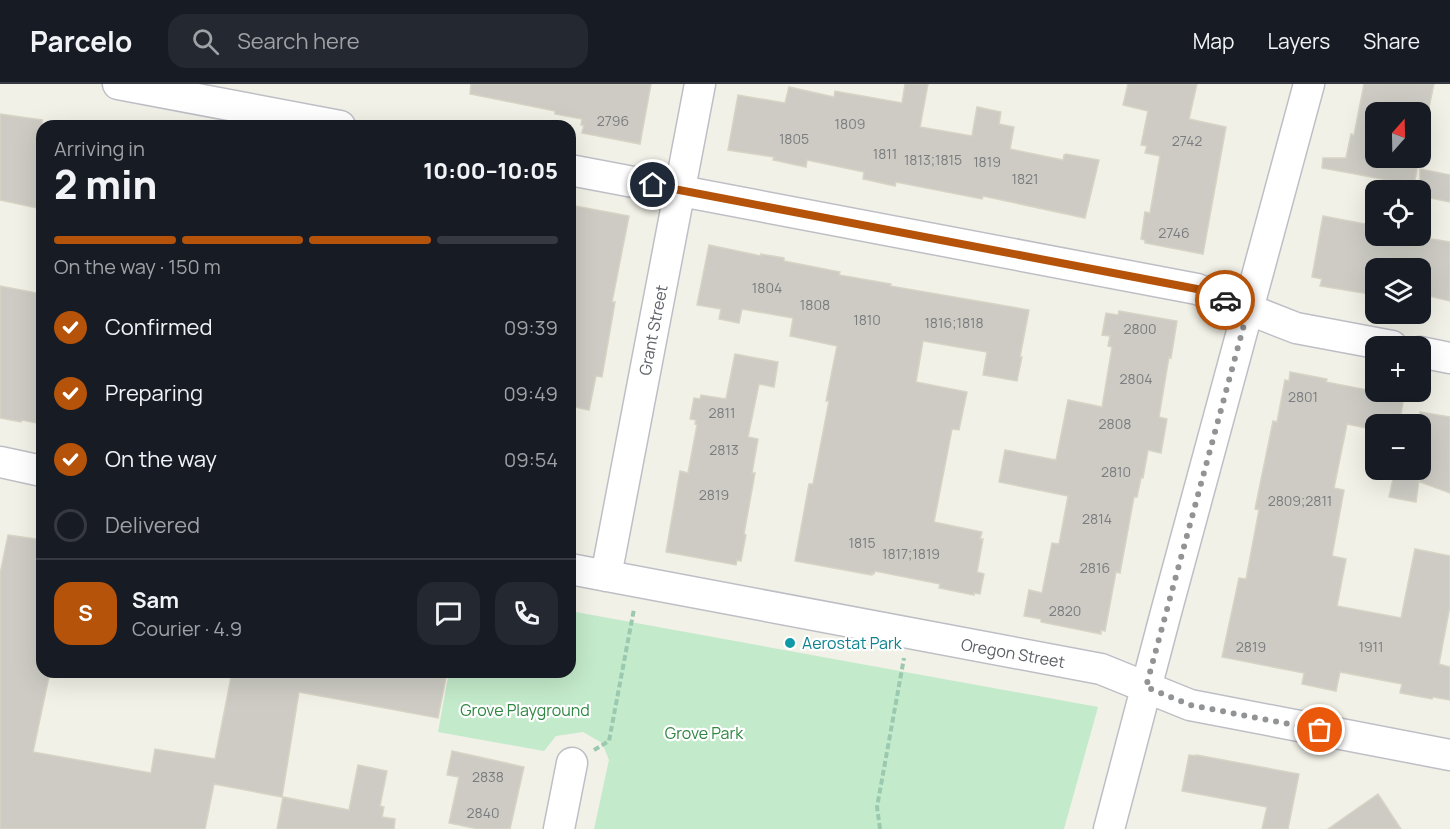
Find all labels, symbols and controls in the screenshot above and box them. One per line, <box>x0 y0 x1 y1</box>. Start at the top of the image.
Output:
search box <box>168 14 588 68</box>
text: Parcelo <box>30 22 132 60</box>
icon: search <box>189 25 222 58</box>
text: Search here <box>237 26 360 56</box>
text: Map <box>1193 27 1234 55</box>
text: Layers <box>1267 27 1330 55</box>
text: Share <box>1363 27 1420 55</box>
north arrow <box>1365 102 1431 168</box>
map controls <box>1365 102 1431 480</box>
house number: 2796 <box>597 111 629 130</box>
house number: 1809 <box>835 114 865 133</box>
house number: 1805 <box>779 129 809 148</box>
house number: 2742 <box>1172 131 1202 150</box>
text: Arriving in <box>54 135 145 162</box>
house number: 1811 <box>873 144 897 163</box>
house number: 1813;1815 <box>904 150 962 169</box>
house number: 1819 <box>973 152 1001 171</box>
text: 10:00–10:05 <box>423 156 558 186</box>
text: 2 min <box>54 157 157 211</box>
pin <box>627 159 678 210</box>
icon: home <box>636 168 669 201</box>
house number: 1821 <box>1011 169 1039 188</box>
button: locate <box>1365 180 1431 246</box>
house number: 2746 <box>1158 223 1190 242</box>
text: On the way · 150 m <box>54 253 221 280</box>
button: layers <box>1365 258 1431 324</box>
courier <box>1195 270 1255 330</box>
house number: 1804 <box>752 278 782 297</box>
street label: Grant Street <box>633 283 673 377</box>
icon: car <box>1209 284 1242 317</box>
house number: 1808 <box>800 295 830 314</box>
house number: 1810 <box>853 310 881 329</box>
icon: check <box>54 311 87 344</box>
text: Confirmed <box>105 312 213 342</box>
house number: 1816;1818 <box>924 313 984 332</box>
text: 09:39 <box>504 314 558 341</box>
house number: 2800 <box>1123 319 1157 338</box>
button: + <box>1365 336 1431 402</box>
house number: 2804 <box>1120 369 1152 388</box>
icon: check <box>54 377 87 410</box>
text: Preparing <box>105 378 203 408</box>
text: 09:49 <box>503 380 558 407</box>
house number: 2801 <box>1288 387 1318 406</box>
house number: 2811 <box>708 403 736 422</box>
house number: 2808 <box>1099 414 1131 433</box>
button: − <box>1365 414 1431 480</box>
house number: 2813 <box>709 440 739 459</box>
icon: check <box>54 443 87 476</box>
text: On the way <box>105 444 217 474</box>
text: 09:54 <box>504 446 558 473</box>
house number: 2810 <box>1101 462 1131 481</box>
house number: 2819 <box>699 485 729 504</box>
house number: 2809;2811 <box>1268 491 1332 510</box>
house number: 2814 <box>1082 509 1112 528</box>
text: Delivered <box>105 510 200 540</box>
house number: 1815 <box>848 533 876 552</box>
house number: 1817;1819 <box>882 544 940 563</box>
house number: 2816 <box>1080 558 1110 577</box>
button: chat <box>417 582 480 645</box>
button: phone <box>495 582 558 645</box>
text: Sam <box>132 585 179 615</box>
text: S <box>78 598 93 628</box>
house number: 2820 <box>1049 601 1081 620</box>
text: Courier · 4.9 <box>132 615 242 642</box>
place label: Aerostat Park <box>802 632 903 654</box>
street label: Oregon Street <box>959 633 1067 673</box>
marker: Aerostat Park <box>783 636 797 650</box>
house number: 2819 <box>1236 637 1266 656</box>
house number: 1911 <box>1358 637 1384 656</box>
park label: Grove Playground <box>460 699 590 721</box>
pin <box>1294 704 1345 755</box>
icon: bag <box>1303 713 1336 746</box>
park label: Grove Park <box>665 722 744 744</box>
house number: 2838 <box>472 767 504 786</box>
house number: 2840 <box>467 803 499 822</box>

